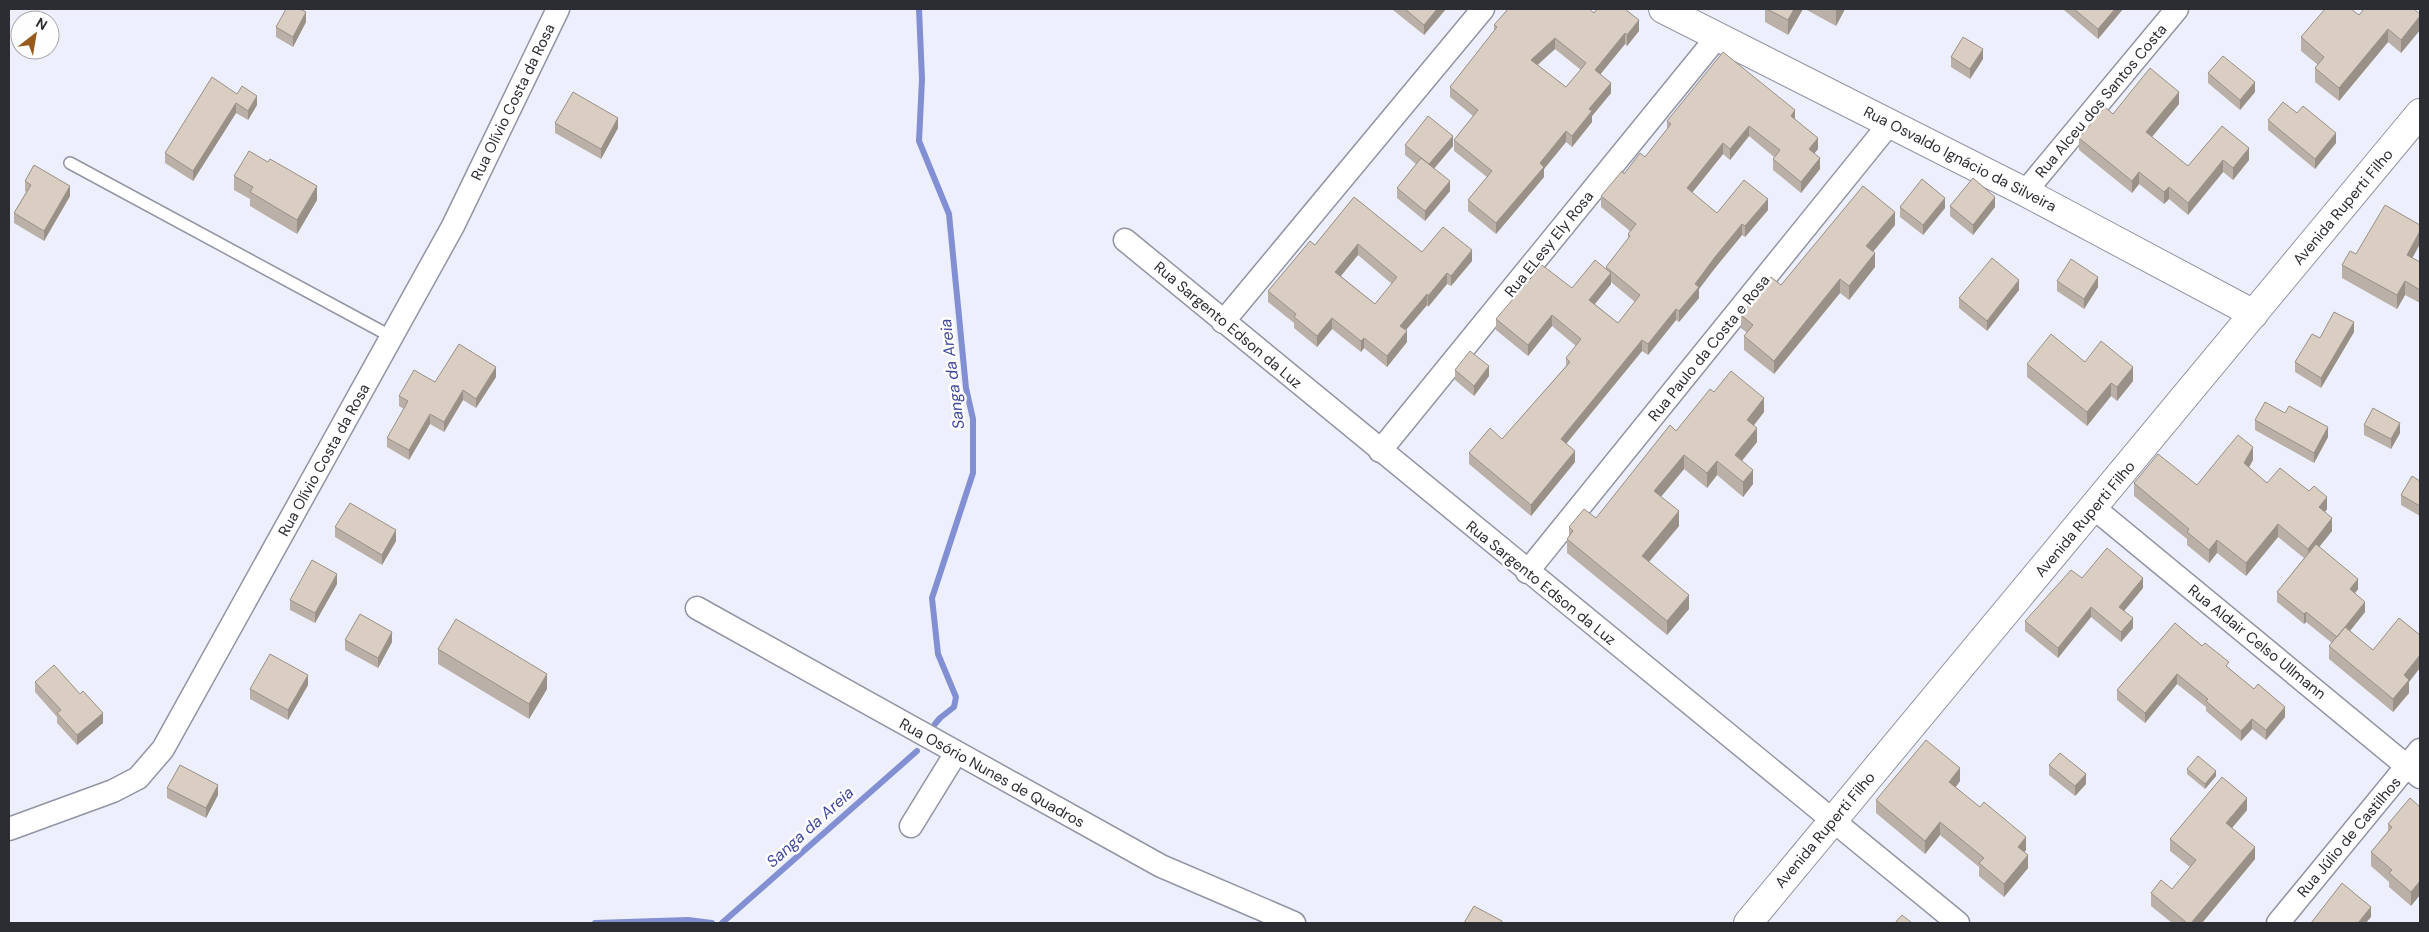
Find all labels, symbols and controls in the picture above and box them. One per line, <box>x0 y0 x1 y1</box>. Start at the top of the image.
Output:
north arrow <box>10 10 60 60</box>
text: N <box>33 14 51 34</box>
street label: Rua Olívio Costa da Rosa <box>466 20 560 184</box>
street label: Rua Alceu dos Santos Costa <box>2031 20 2171 182</box>
street label: Rua Osvaldo Ignácio da Silveira <box>1860 102 2060 216</box>
street label: Avenida Ruperti Filho <box>2288 145 2398 269</box>
street label: Rua ELesy Ely Rosa <box>1500 187 1598 301</box>
street label: Rua Sargento Edson da Luz <box>1150 257 1306 393</box>
street label: Rua Paulo da Costa e Rosa <box>1644 271 1774 425</box>
water label: Sanga da Areia <box>935 317 969 430</box>
street label: Rua Olívio Costa da Rosa <box>274 380 374 540</box>
street label: Avenida Ruperti Filho <box>2030 457 2140 581</box>
street label: Rua Sargento Edson da Luz <box>1462 516 1620 650</box>
street label: Rua Aldair Celso Ullmann <box>2184 580 2330 704</box>
street label: Rua Osório Nunes de Quadros <box>896 714 1088 832</box>
street label: Avenida Ruperti Filho <box>1770 768 1880 892</box>
street label: Rua Júlio de Castilhos <box>2293 773 2405 901</box>
water label: Sanga da Areia <box>762 782 858 872</box>

